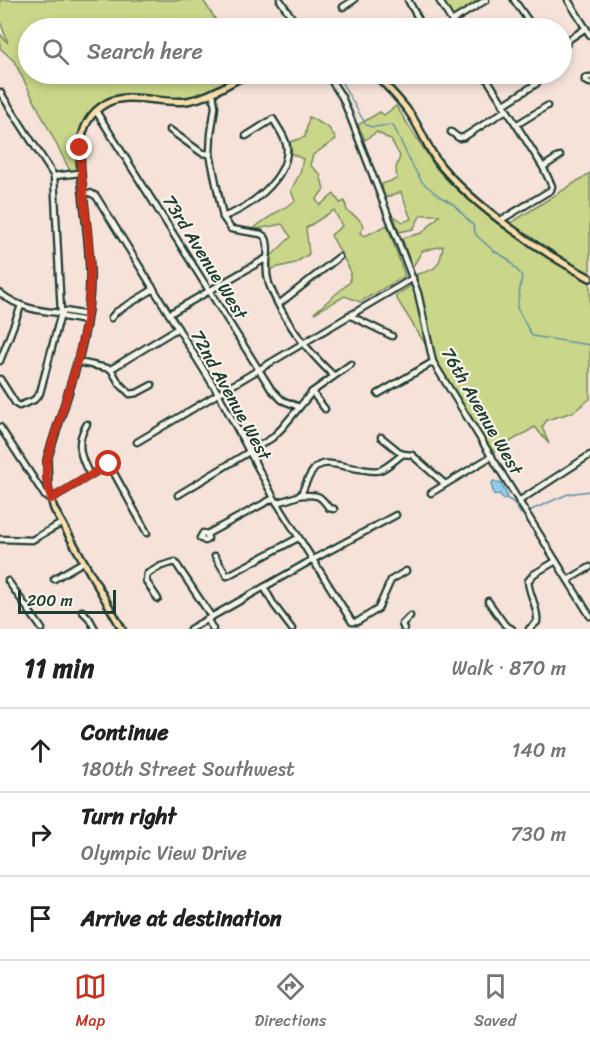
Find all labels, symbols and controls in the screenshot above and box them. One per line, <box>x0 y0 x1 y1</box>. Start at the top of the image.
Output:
search box <box>18 18 572 84</box>
text: Search here <box>87 32 203 71</box>
icon: search <box>39 35 72 68</box>
route end <box>66 134 92 160</box>
street label: 73rd Avenue West <box>154 188 257 327</box>
street label: 72nd Avenue West <box>182 324 281 467</box>
street label: 76th Avenue West <box>432 341 532 482</box>
route start <box>95 450 121 476</box>
text: 200 m <box>27 586 73 615</box>
scale bar <box>18 587 116 614</box>
text: 11 min <box>24 645 94 691</box>
text: Walk · 870 m <box>452 651 566 686</box>
text: Continue <box>81 713 169 752</box>
text: 140 m <box>512 733 566 768</box>
icon: ahead <box>24 734 57 767</box>
text: 180th Street Southwest <box>81 752 295 787</box>
text: Turn right <box>81 797 176 836</box>
text: 730 m <box>510 817 566 852</box>
icon: right <box>24 818 57 851</box>
text: Olympic View Drive <box>81 836 247 871</box>
text: Arrive at destination <box>81 899 282 938</box>
icon: arrive <box>24 902 57 935</box>
tab: Map <box>74 970 107 1035</box>
tab: Directions <box>255 970 326 1035</box>
tab: Saved <box>474 970 516 1035</box>

